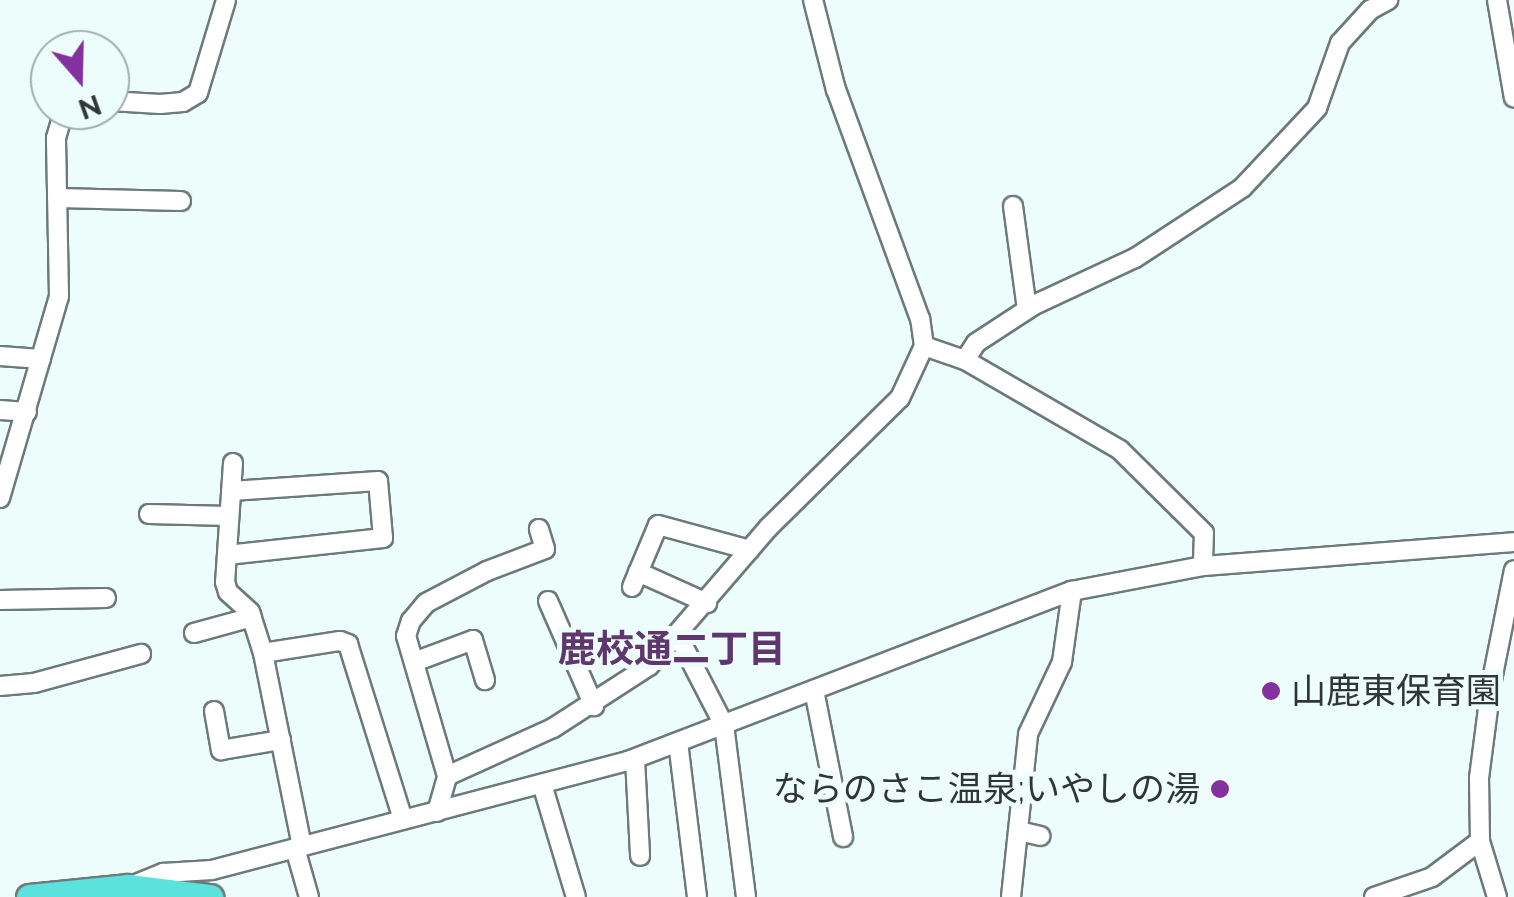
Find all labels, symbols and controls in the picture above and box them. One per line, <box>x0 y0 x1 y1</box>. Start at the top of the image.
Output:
north arrow <box>30 30 130 130</box>
text: N <box>74 88 105 126</box>
district label: 鹿校通二丁目 <box>558 626 786 672</box>
place label: 山鹿東保育園 <box>1291 670 1501 712</box>
marker: 山鹿東保育園 <box>1260 680 1282 702</box>
place label: ならのさこ温泉;いやしの湯 <box>773 768 1200 810</box>
marker: ならのさこ温泉;いやしの湯 <box>1209 778 1231 800</box>

